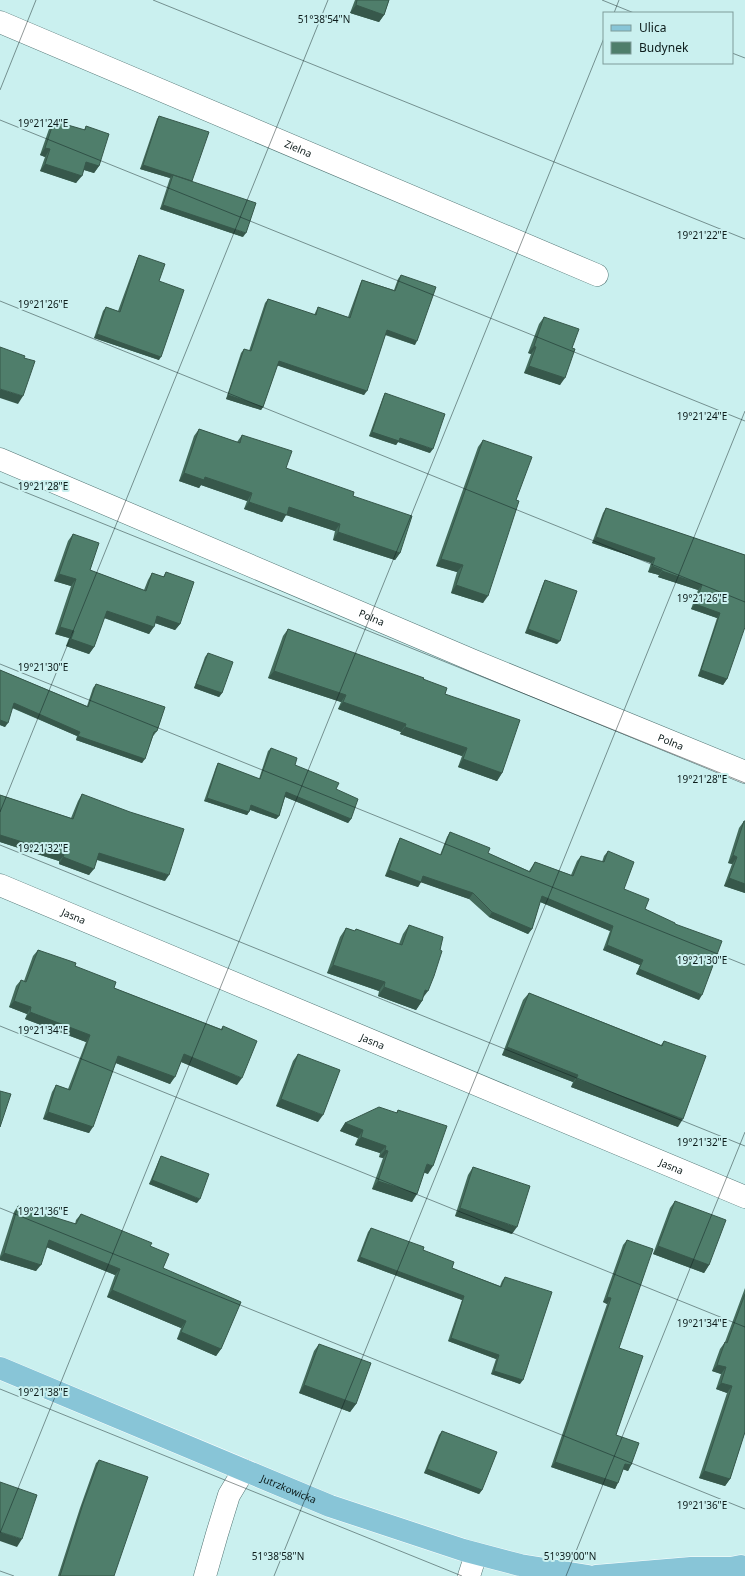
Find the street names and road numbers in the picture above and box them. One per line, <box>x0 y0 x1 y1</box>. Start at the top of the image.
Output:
street label: Zielna <box>283 136 314 160</box>
street label: Polna <box>357 606 387 629</box>
street label: Polna <box>656 730 686 753</box>
street label: Jasna <box>59 904 88 927</box>
street label: Jasna <box>357 1029 387 1052</box>
street label: Jasna <box>656 1155 686 1177</box>
street label: Jutrzkowicka <box>258 1471 319 1507</box>

